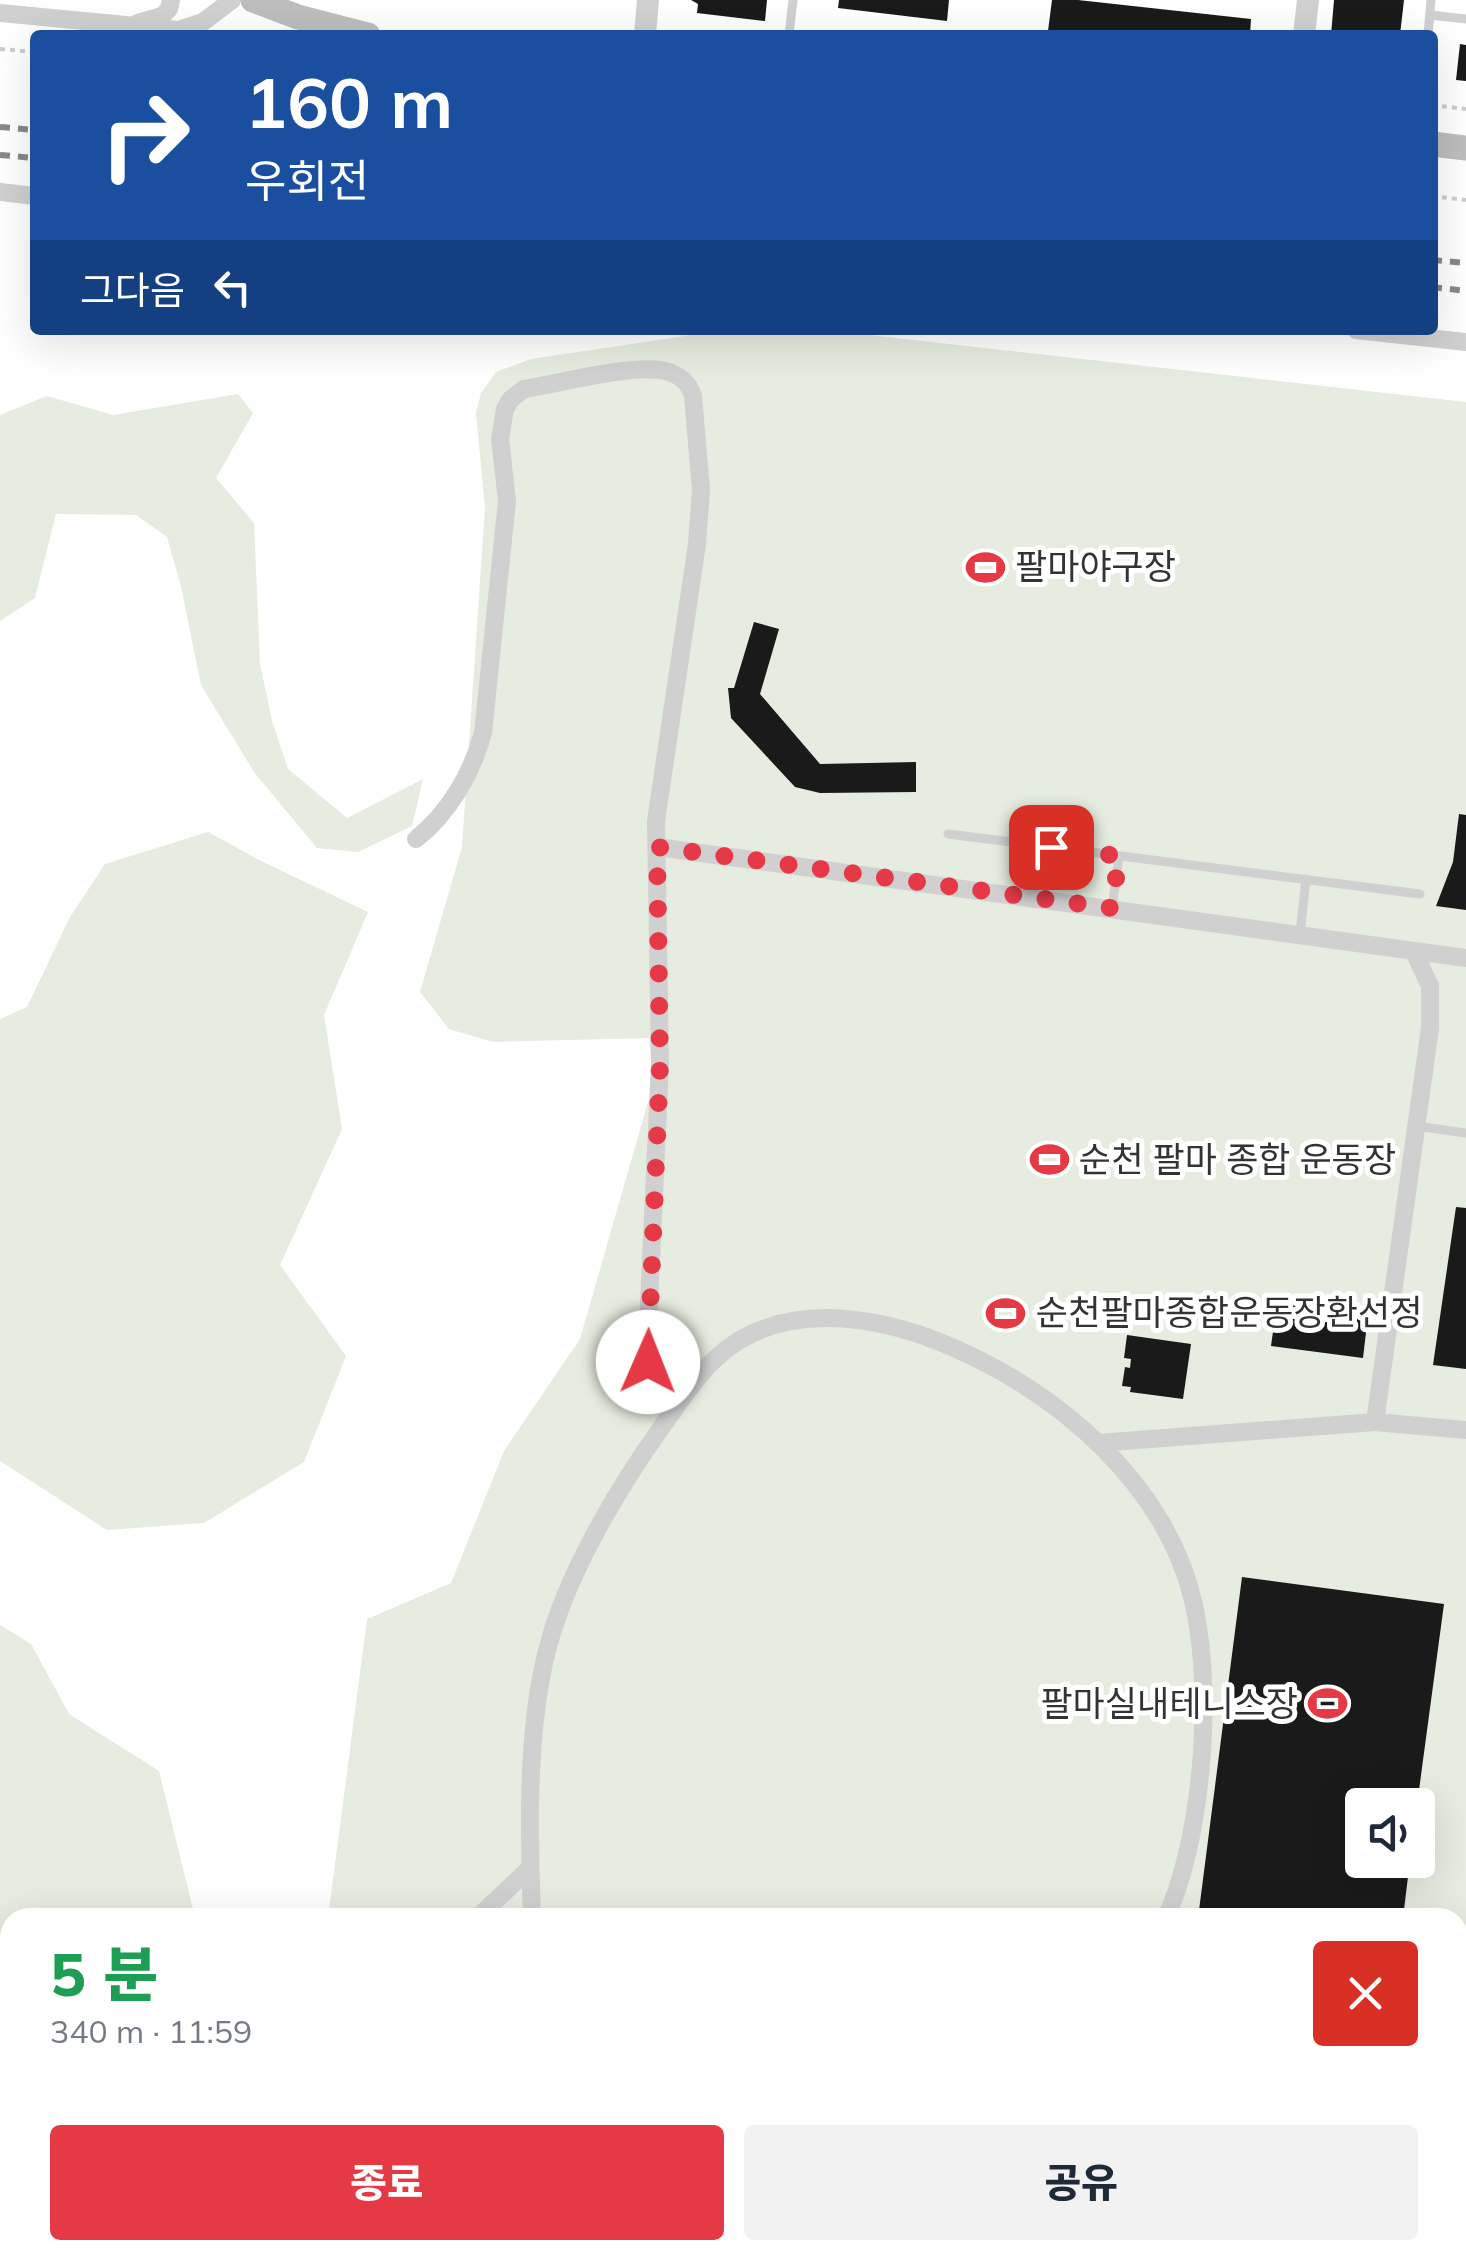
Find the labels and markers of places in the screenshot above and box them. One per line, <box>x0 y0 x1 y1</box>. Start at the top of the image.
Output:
place label: 팔마야구장 <box>1015 544 1176 588</box>
sports icon: 팔마야구장 <box>964 546 1006 588</box>
pin <box>1009 805 1094 890</box>
place label: 순천 팔마 종합 운동장 <box>1079 1137 1396 1181</box>
sports icon: 순천 팔마 종합 운동장 <box>1028 1139 1070 1181</box>
place label: 순천팔마종합운동장환선정 <box>1036 1290 1422 1334</box>
sports icon: 순천팔마종합운동장환선정 <box>985 1292 1027 1334</box>
place label: 팔마실내테니스장 <box>1040 1681 1298 1725</box>
sports icon: 팔마실내테니스장 <box>1307 1683 1349 1725</box>

